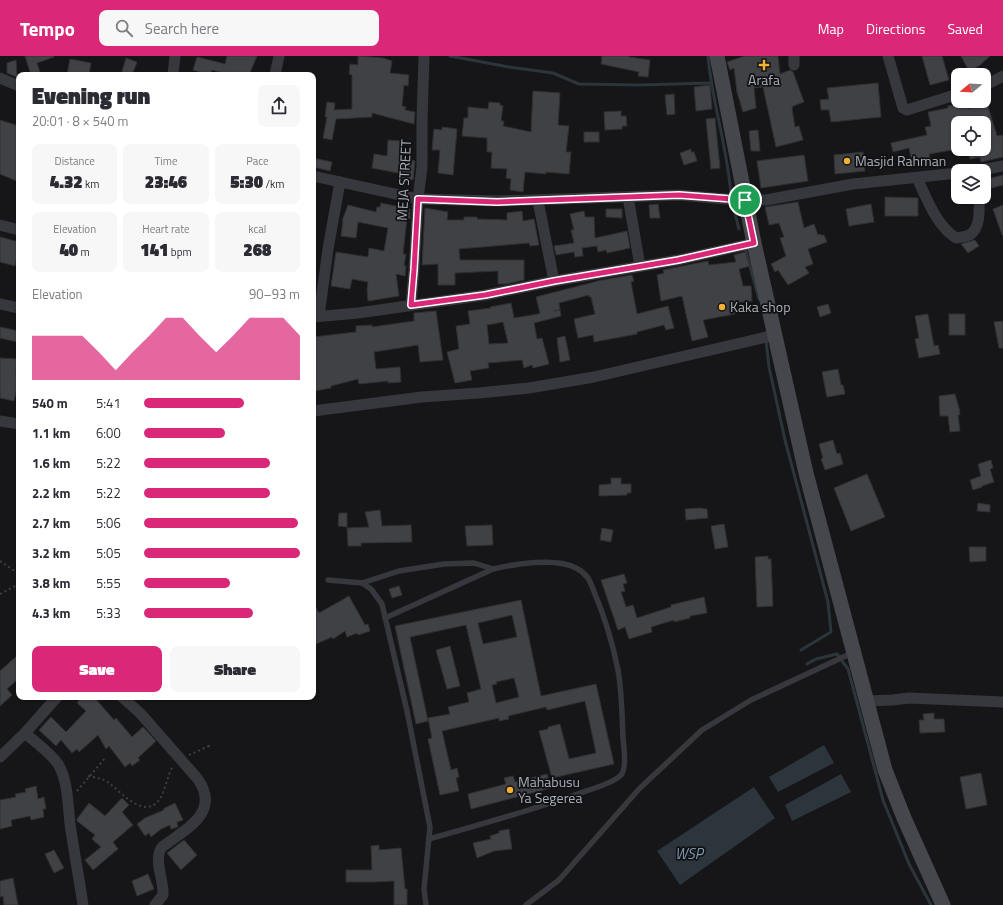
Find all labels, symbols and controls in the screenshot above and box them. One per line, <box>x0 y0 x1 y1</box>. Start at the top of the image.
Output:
search box <box>99 10 379 46</box>
text: Tempo <box>20 14 75 43</box>
icon: search <box>113 17 135 39</box>
text: Search here <box>145 17 219 40</box>
text: Map <box>818 18 844 39</box>
text: Directions <box>866 18 925 39</box>
text: Saved <box>947 18 983 39</box>
marker: Arafa <box>759 60 769 70</box>
north arrow <box>951 68 991 108</box>
map controls <box>951 68 991 204</box>
place label: Arafa <box>748 69 780 90</box>
text: Evening run <box>32 79 150 113</box>
button: share <box>258 85 300 127</box>
text: 20:01 · 8 × 540 m <box>32 111 128 131</box>
button: locate <box>951 116 991 156</box>
street label: MEJA STREET <box>391 138 416 221</box>
place label: Masjid Rahman <box>855 150 946 171</box>
text: Distance <box>55 153 95 169</box>
text: Time <box>155 153 177 169</box>
text: Pace <box>246 153 268 169</box>
marker: Masjid Rahman <box>842 156 852 166</box>
button: layers <box>951 164 991 204</box>
text: 4.32 <box>50 169 83 195</box>
text: 23:46 <box>145 169 187 195</box>
text: 5:30 <box>230 169 263 195</box>
text: km <box>83 176 100 192</box>
text: /km <box>263 176 285 192</box>
pin <box>728 183 762 217</box>
icon: arrive <box>734 189 756 211</box>
text: Elevation <box>53 221 96 237</box>
text: Heart rate <box>142 221 190 237</box>
text: kcal <box>248 221 266 237</box>
text: 40 <box>60 237 78 263</box>
text: 141 <box>140 237 168 263</box>
text: 268 <box>243 237 271 263</box>
text: m <box>78 244 90 260</box>
text: bpm <box>168 244 192 260</box>
text: Elevation <box>32 284 83 304</box>
text: 90–93 m <box>249 284 300 304</box>
place label: Kaka shop <box>730 296 791 317</box>
marker: Kaka shop <box>717 302 727 312</box>
text: 540 m <box>32 393 68 413</box>
text: 5:41 <box>96 393 121 413</box>
text: 1.1 km <box>32 423 70 443</box>
text: 6:00 <box>96 423 121 443</box>
text: 1.6 km <box>32 453 70 473</box>
text: 5:22 <box>96 453 121 473</box>
text: 2.2 km <box>32 483 70 503</box>
text: 5:22 <box>96 483 121 503</box>
text: 2.7 km <box>32 513 70 533</box>
text: 5:06 <box>96 513 121 533</box>
text: 3.2 km <box>32 543 70 563</box>
text: 5:05 <box>96 543 121 563</box>
text: 3.8 km <box>32 573 70 593</box>
text: 5:55 <box>96 573 121 593</box>
text: 4.3 km <box>32 603 70 623</box>
text: 5:33 <box>96 603 121 623</box>
button: Save <box>32 646 162 692</box>
button: Share <box>170 646 300 692</box>
place label: Mahabusu Ya Segerea <box>518 771 582 808</box>
marker: Mahabusu Ya Segerea <box>505 785 515 795</box>
water label: WSP <box>675 842 705 865</box>

